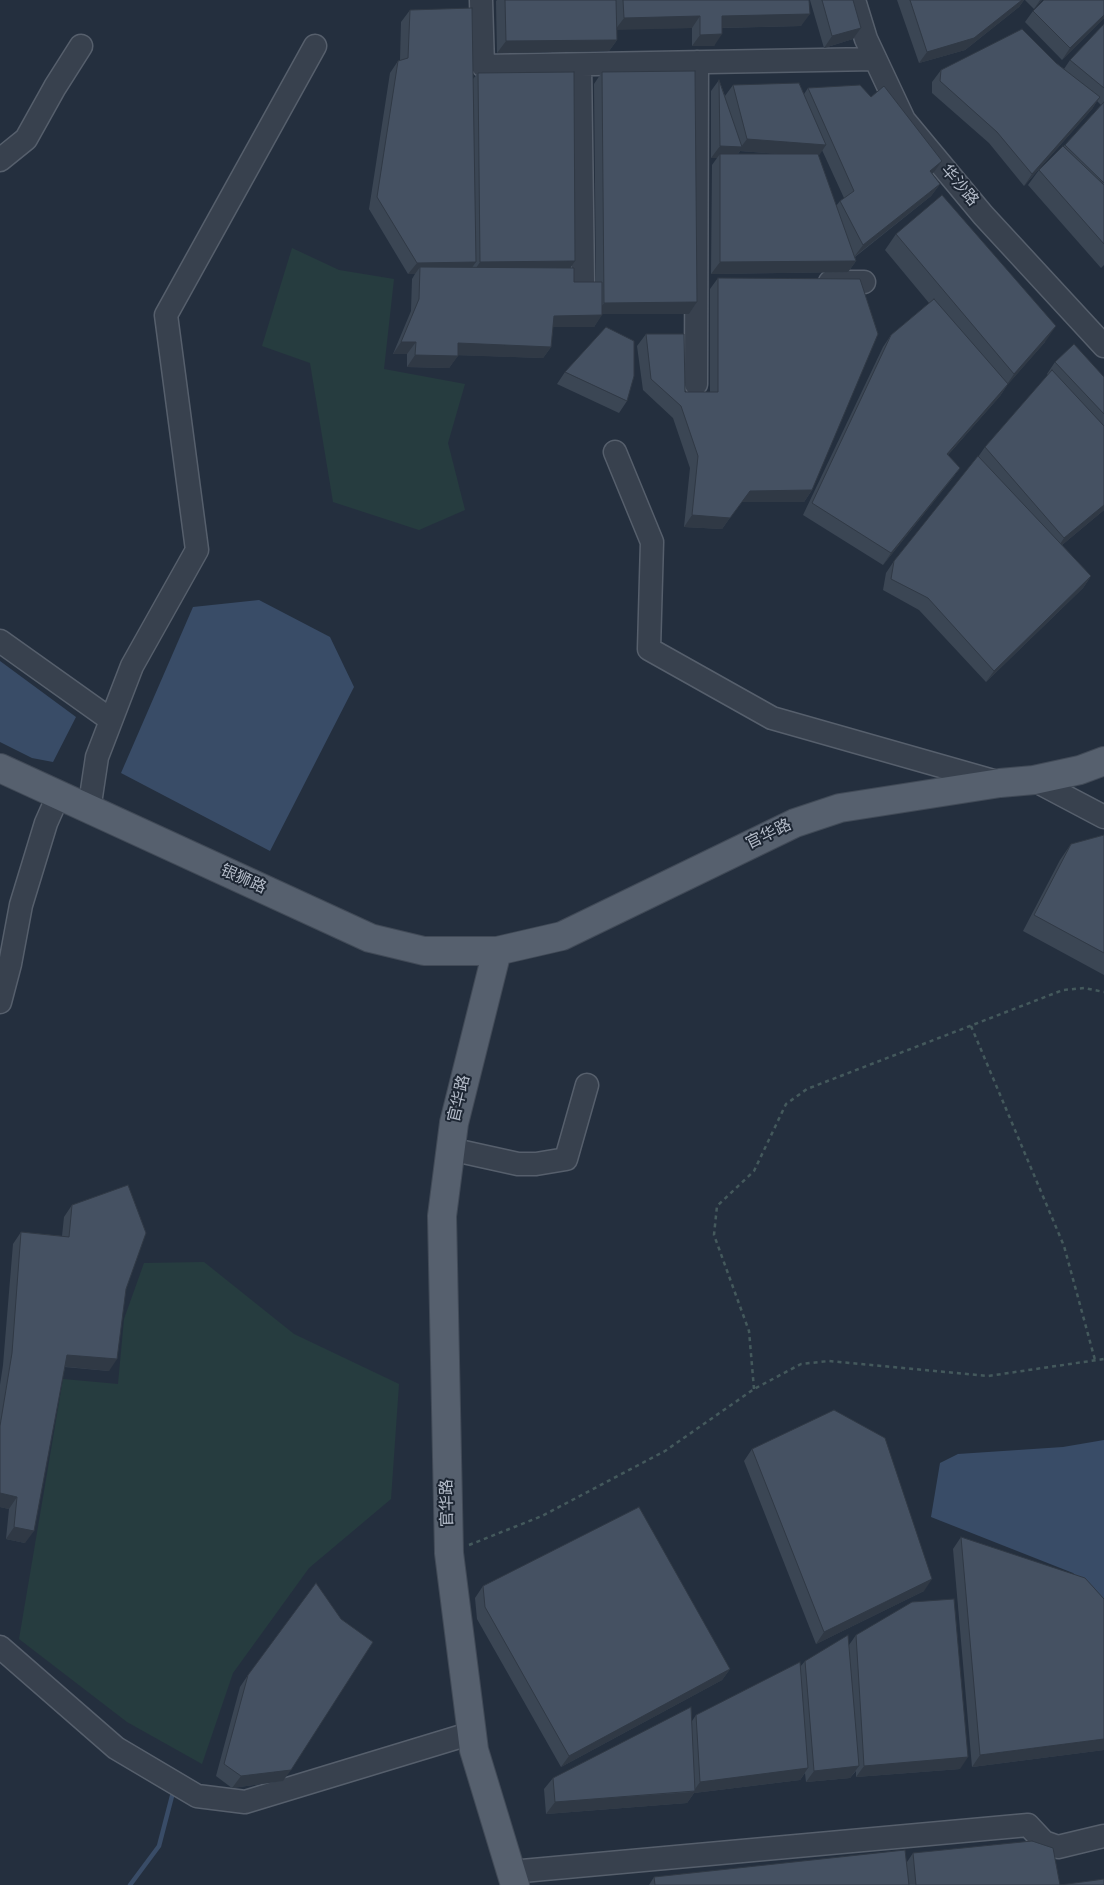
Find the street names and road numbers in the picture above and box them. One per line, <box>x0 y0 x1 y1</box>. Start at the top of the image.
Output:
street label: 华沙路 <box>936 161 982 211</box>
street label: 官华路 <box>743 816 795 854</box>
street label: 银狮路 <box>217 861 269 899</box>
street label: 官华路 <box>445 1073 475 1125</box>
street label: 官华路 <box>438 1479 458 1527</box>

